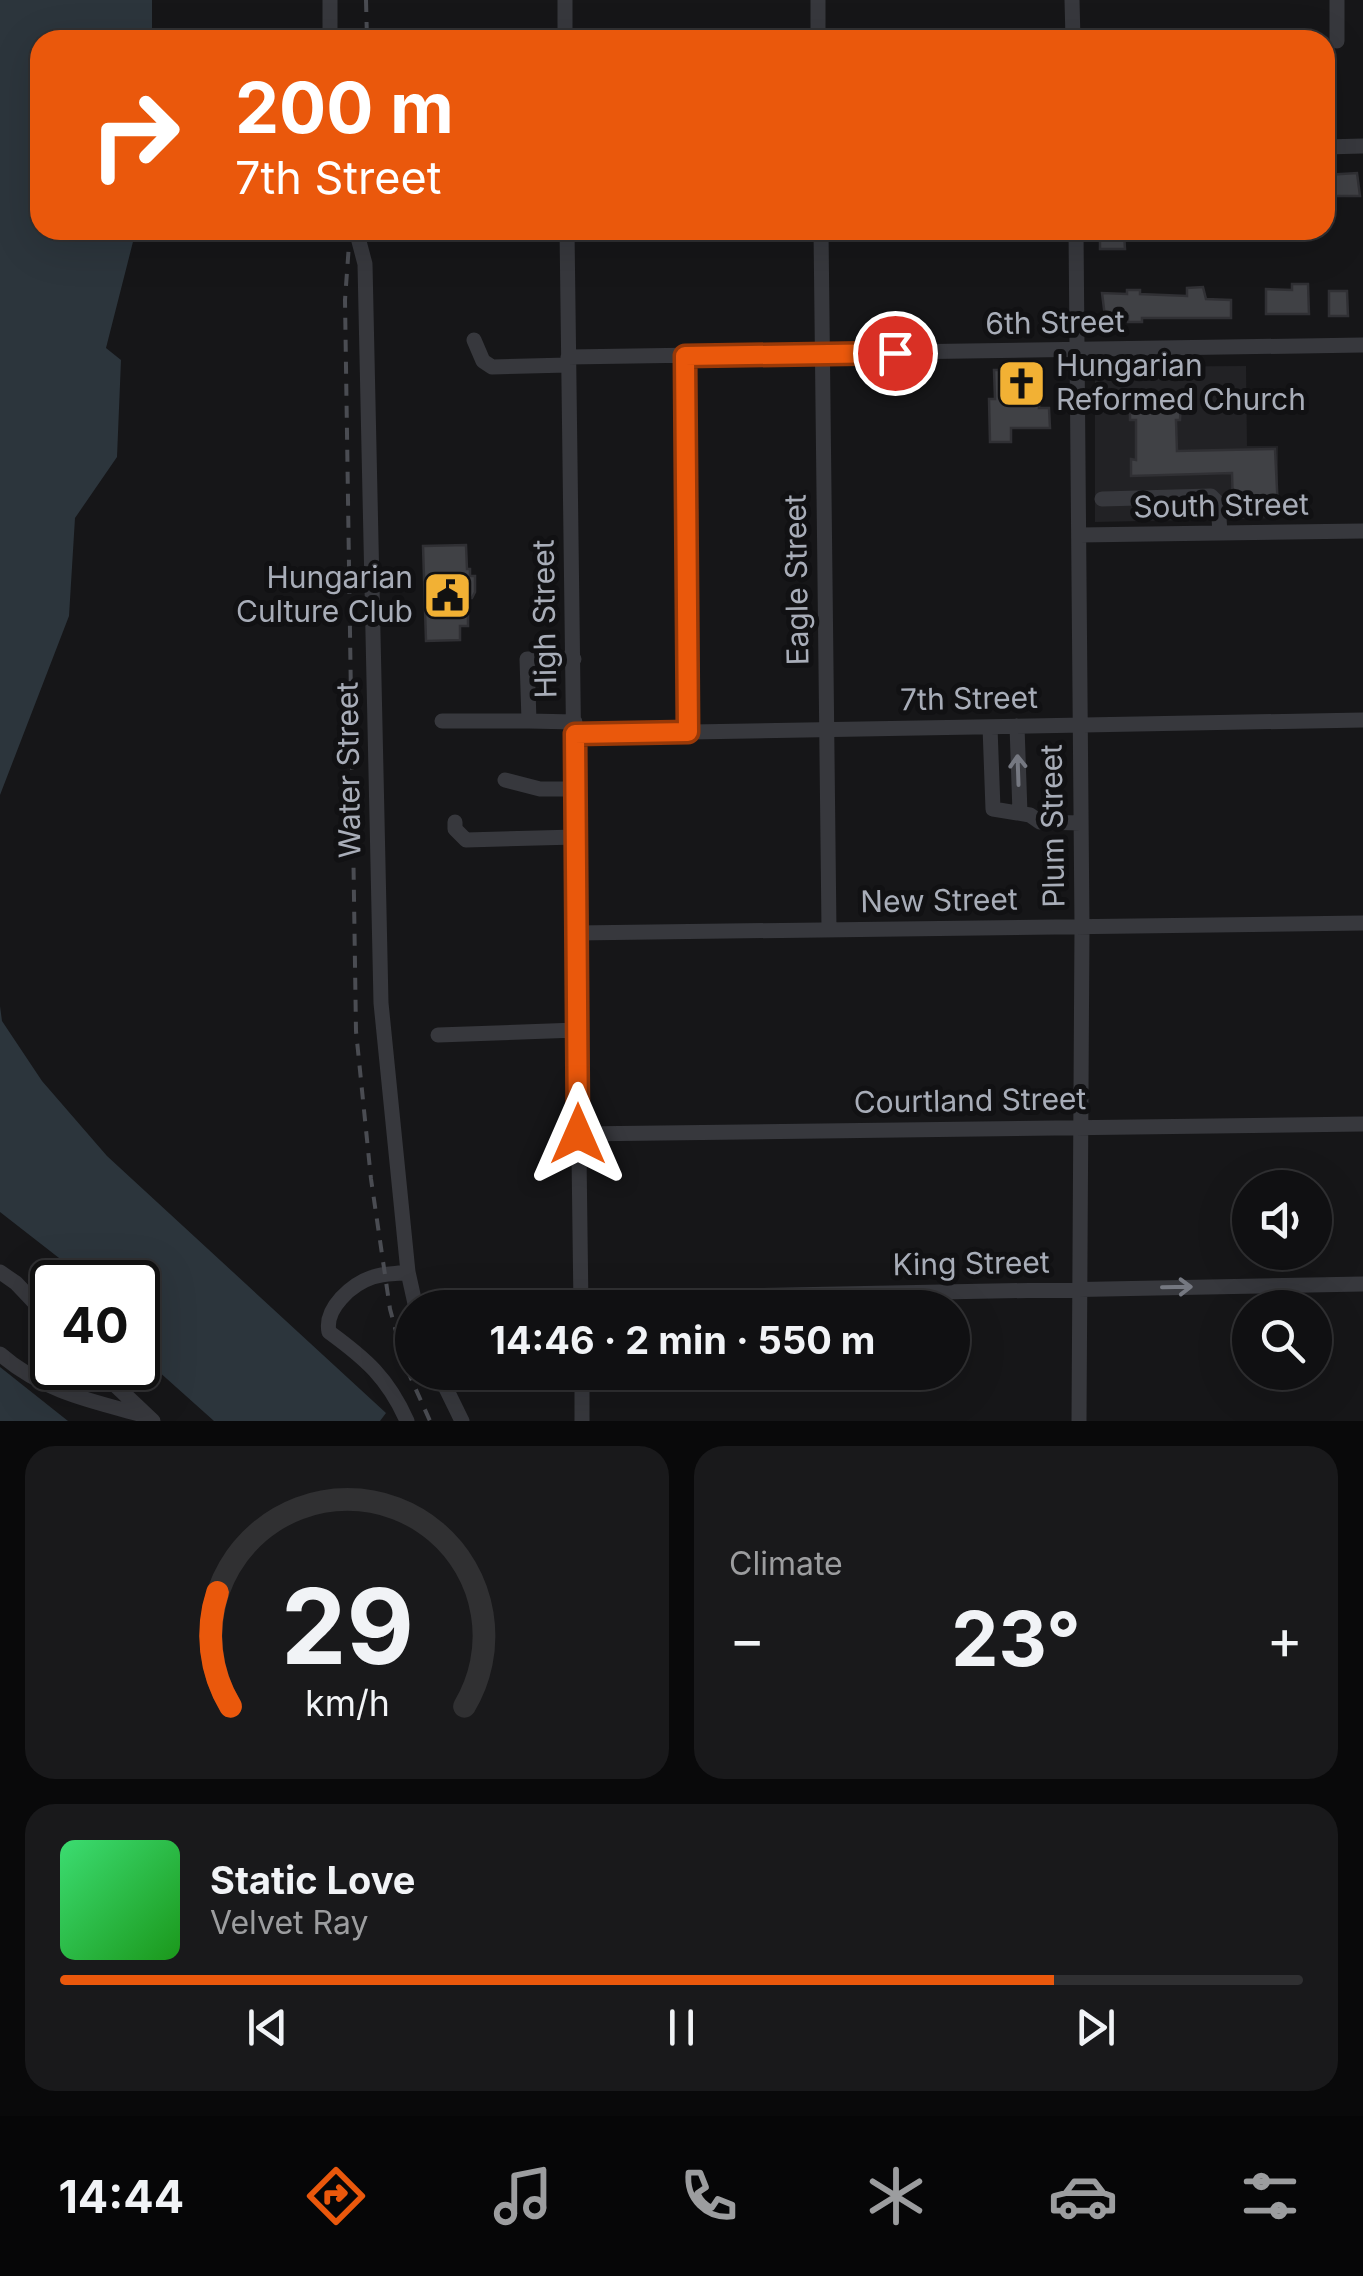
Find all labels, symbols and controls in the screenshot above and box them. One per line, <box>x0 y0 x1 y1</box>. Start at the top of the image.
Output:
text: 200 m <box>235 65 454 150</box>
icon: right <box>70 70 200 200</box>
text: 7th Street <box>235 150 441 205</box>
street label: 6th Street <box>985 303 1125 341</box>
pin <box>853 311 938 396</box>
icon: arrive <box>868 326 923 381</box>
place label: Hungarian Reformed Church <box>1056 347 1306 417</box>
church icon: Hungarian Reformed Church <box>995 357 1047 409</box>
street label: South Street <box>1133 485 1309 525</box>
street label: Eagle Street <box>777 494 815 666</box>
street label: High Street <box>525 539 563 699</box>
place label: Hungarian Culture Club <box>236 559 413 629</box>
public building icon: Hungarian Culture Club <box>422 569 474 621</box>
street label: 7th Street <box>900 679 1038 717</box>
street label: Water Street <box>328 681 368 858</box>
street label: Plum Street <box>1033 744 1071 908</box>
one-way arrow <box>1009 754 1028 786</box>
street label: New Street <box>860 881 1018 919</box>
street label: Courtland Street <box>853 1080 1087 1120</box>
position arrow <box>526 1082 630 1186</box>
map controls <box>1232 1170 1332 1390</box>
button: sound <box>1232 1170 1332 1270</box>
street label: King Street <box>892 1244 1050 1282</box>
speed limit sign: 40 <box>30 1260 160 1390</box>
one-way arrow <box>1161 1278 1193 1297</box>
button: search <box>1232 1290 1332 1390</box>
text: 14:46 · 2 min · 550 m <box>490 1317 875 1363</box>
text: Climate <box>729 1544 843 1583</box>
text: 29 <box>280 1563 414 1689</box>
text: 23° <box>951 1593 1081 1684</box>
text: − <box>729 1606 765 1672</box>
text: + <box>1267 1606 1303 1672</box>
text: km/h <box>305 1681 389 1725</box>
text: Static Love <box>210 1857 415 1903</box>
text: Velvet Ray <box>210 1903 368 1942</box>
icon: previous <box>240 2000 295 2055</box>
icon: pause <box>654 2000 709 2055</box>
icon: next <box>1068 2000 1123 2055</box>
icon: directions <box>301 2161 371 2231</box>
icon: music <box>488 2161 558 2231</box>
icon: phone <box>674 2161 744 2231</box>
icon: climate <box>861 2161 931 2231</box>
icon: car <box>1048 2161 1118 2231</box>
icon: filters <box>1235 2161 1305 2231</box>
text: 14:44 <box>58 2169 184 2224</box>

